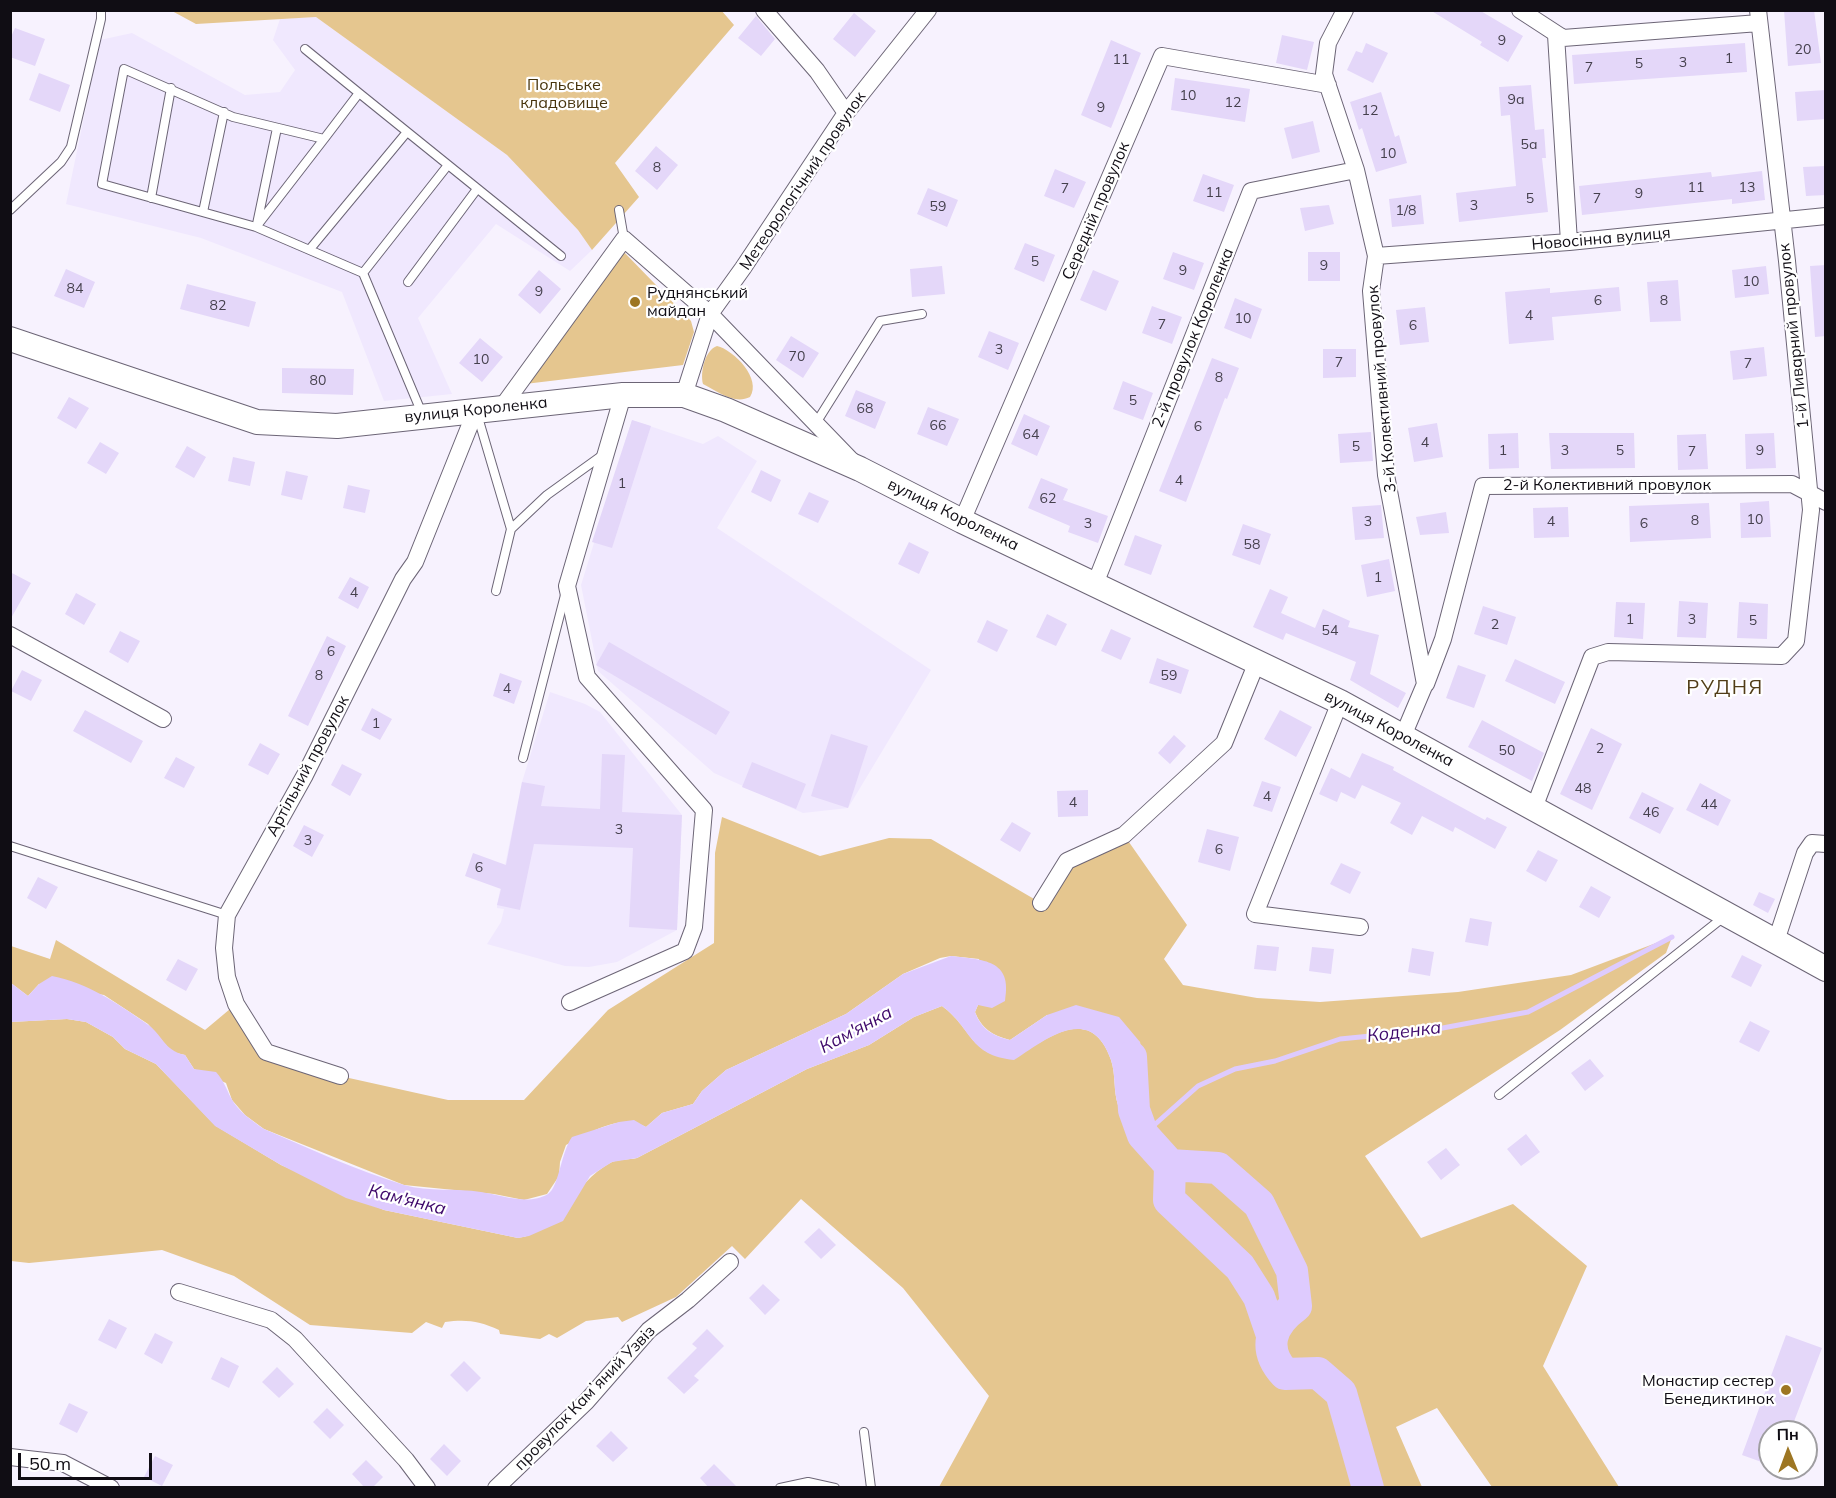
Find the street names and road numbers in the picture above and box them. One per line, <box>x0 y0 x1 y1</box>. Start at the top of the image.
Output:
street label: Метеорологічний провулок <box>736 88 870 274</box>
street label: Середній провулок <box>1058 139 1134 283</box>
street label: Новосінна вулиця <box>1531 223 1671 255</box>
street label: 1-й Ливарний провулок <box>1775 242 1813 430</box>
street label: 2-й провулок Короленка <box>1148 245 1238 431</box>
street label: 3-й Колективний провулок <box>1363 285 1401 493</box>
street label: вулиця Короленка <box>404 393 548 427</box>
street label: вулиця Короленка <box>884 475 1022 555</box>
street label: 2-й Колективний провулок <box>1503 475 1711 495</box>
street label: вулиця Короленка <box>1321 687 1457 771</box>
street label: Артільний провулок <box>263 692 353 840</box>
street label: провулок Камʼяний Узвіз <box>511 1322 659 1474</box>

